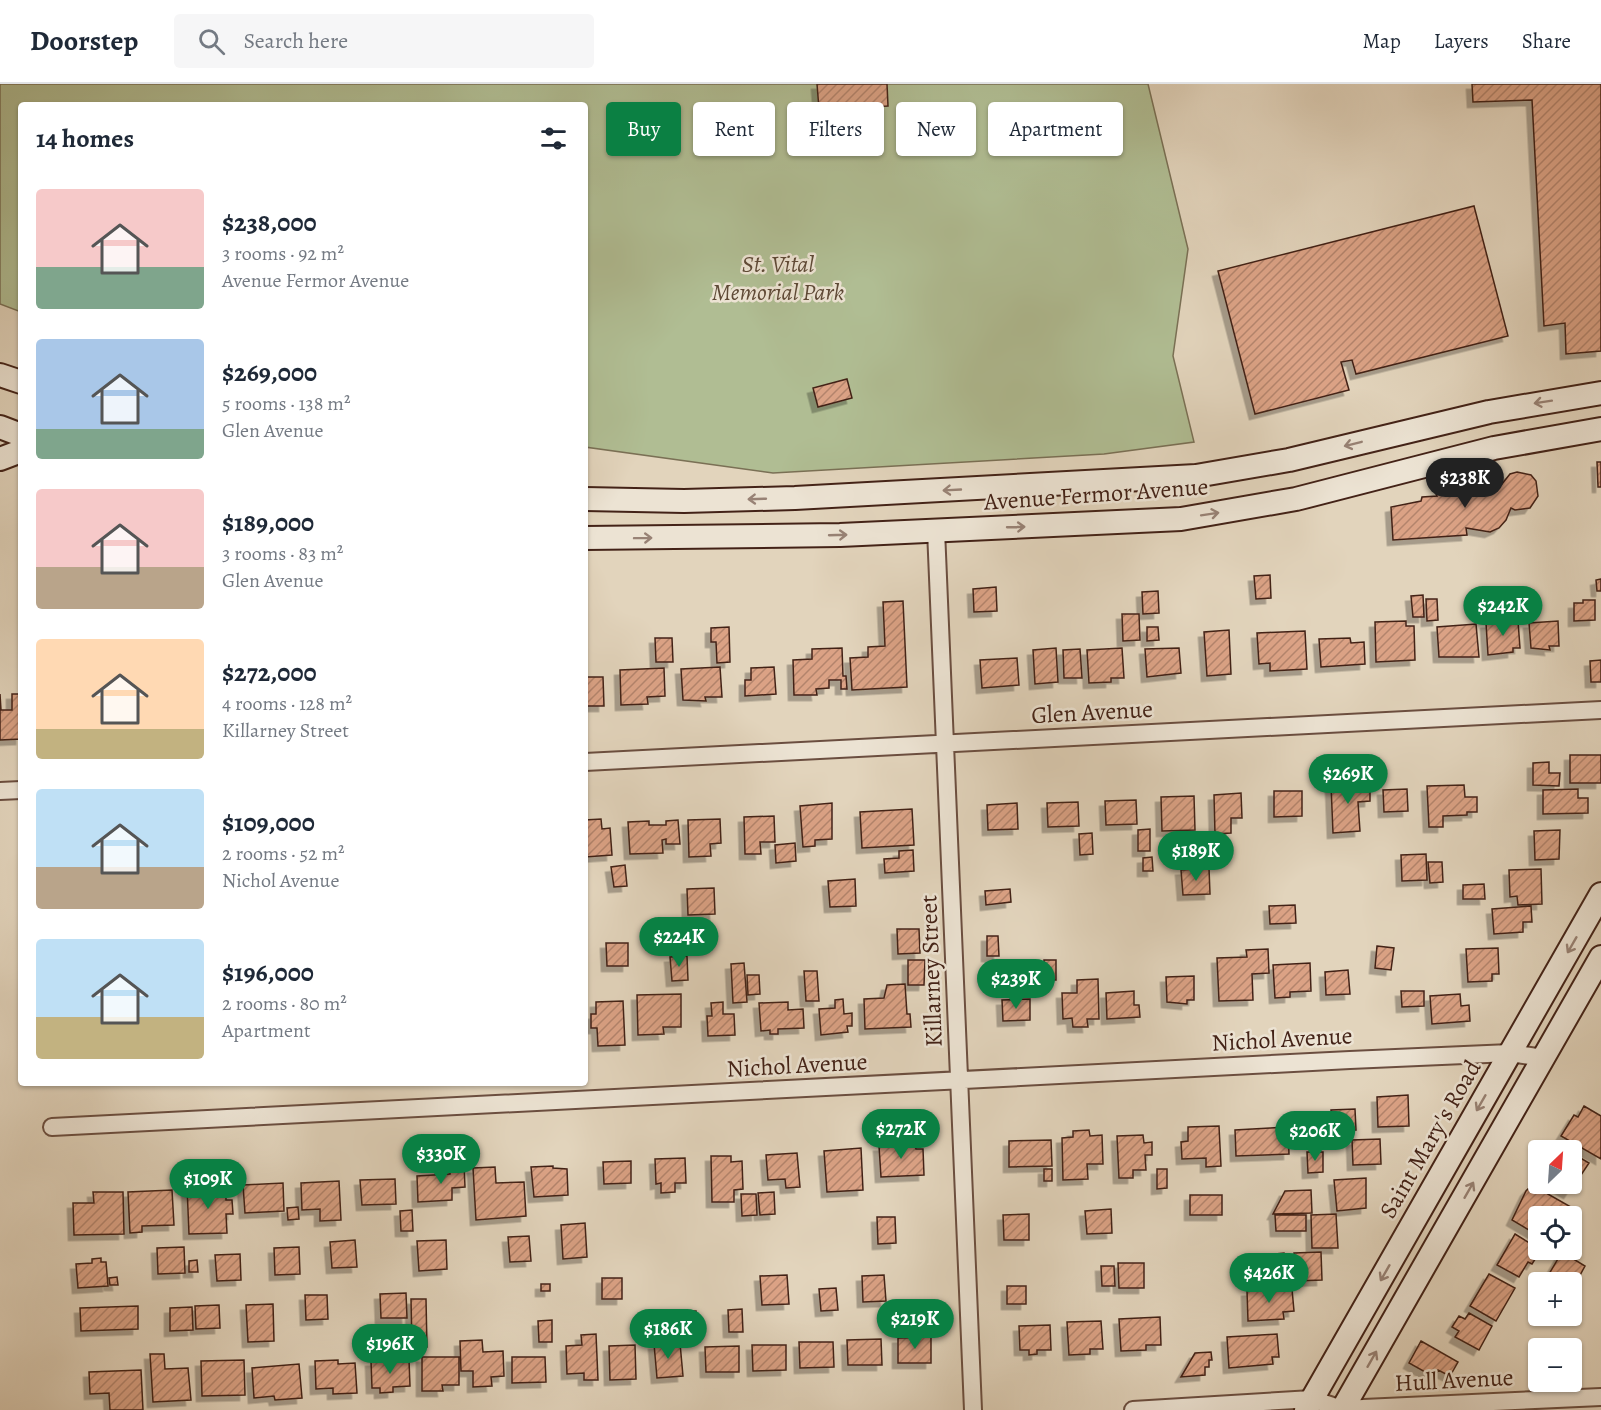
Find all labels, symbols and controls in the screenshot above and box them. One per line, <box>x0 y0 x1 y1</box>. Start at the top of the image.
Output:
search box <box>174 14 594 68</box>
text: Doorstep <box>30 22 138 60</box>
icon: search <box>195 25 228 58</box>
text: Search here <box>243 26 348 56</box>
text: Map <box>1362 27 1401 55</box>
text: Layers <box>1434 27 1489 55</box>
text: Share <box>1522 27 1571 55</box>
chip: Buy <box>606 102 681 156</box>
chip: Rent <box>693 102 775 156</box>
chip: Filters <box>787 102 884 156</box>
chip: New <box>896 102 976 156</box>
chip: Apartment <box>988 102 1123 156</box>
text: 14 homes <box>36 121 134 156</box>
icon: filters <box>537 122 570 155</box>
text: $238,000 <box>222 205 317 240</box>
icon: home <box>84 213 156 285</box>
text: 3 rooms · 92 m² <box>222 240 344 267</box>
park label: St. Vital Memorial Park <box>712 248 845 308</box>
text: Avenue Fermor Avenue <box>222 267 409 294</box>
text: $269,000 <box>222 355 317 390</box>
icon: home <box>84 363 156 435</box>
text: 5 rooms · 138 m² <box>222 390 351 417</box>
one-way arrow <box>1534 396 1554 407</box>
text: Glen Avenue <box>222 417 323 444</box>
one-way arrow <box>1344 439 1363 451</box>
pin: $238K <box>1423 458 1507 509</box>
text: $238K <box>1440 464 1490 491</box>
street label: Avenue Fermor Avenue <box>982 470 1209 518</box>
one-way arrow <box>942 485 962 496</box>
one-way arrow <box>747 494 767 505</box>
text: $189,000 <box>222 505 314 540</box>
one-way arrow <box>1200 509 1220 520</box>
icon: home <box>84 513 156 585</box>
one-way arrow <box>1005 521 1025 532</box>
one-way arrow <box>828 529 848 540</box>
one-way arrow <box>633 532 653 543</box>
text: 3 rooms · 83 m² <box>222 540 343 567</box>
text: Glen Avenue <box>222 567 323 594</box>
pin: $242K <box>1461 586 1545 637</box>
text: $242K <box>1477 592 1529 619</box>
text: $272,000 <box>222 655 317 690</box>
icon: home <box>84 663 156 735</box>
text: 4 rooms · 128 m² <box>222 690 352 717</box>
street label: Glen Avenue <box>1030 693 1154 731</box>
text: Killarney Street <box>222 717 349 744</box>
pin: $269K <box>1306 754 1390 805</box>
text: $269K <box>1323 760 1373 787</box>
text: $109,000 <box>222 805 315 840</box>
icon: home <box>84 813 156 885</box>
pin: $189K <box>1154 831 1238 882</box>
text: $189K <box>1172 837 1220 864</box>
text: 2 rooms · 52 m² <box>222 840 345 867</box>
text: Nichol Avenue <box>222 867 339 894</box>
street label: Killarney Street <box>912 894 950 1048</box>
pin: $224K <box>637 917 721 968</box>
text: $224K <box>653 923 705 950</box>
one-way arrow <box>1566 936 1578 953</box>
text: $196,000 <box>222 955 314 990</box>
pin: $239K <box>974 959 1058 1010</box>
icon: home <box>84 963 156 1035</box>
text: $239K <box>991 965 1041 992</box>
text: 2 rooms · 80 m² <box>222 990 347 1017</box>
text: Apartment <box>222 1017 311 1044</box>
street label: Nichol Avenue <box>1211 1019 1353 1059</box>
street label: Nichol Avenue <box>726 1045 868 1085</box>
street label: Saint Mary's Road <box>1372 1054 1488 1224</box>
one-way arrow <box>1475 1094 1486 1112</box>
pin: $272K <box>859 1109 943 1160</box>
pin: $206K <box>1273 1111 1357 1162</box>
text: $272K <box>876 1115 926 1142</box>
text: $206K <box>1289 1117 1341 1144</box>
pin: $330K <box>399 1134 483 1185</box>
text: $330K <box>416 1140 466 1167</box>
north arrow <box>1528 1140 1582 1194</box>
map controls <box>1528 1140 1582 1392</box>
pin: $109K <box>166 1159 250 1210</box>
text: $109K <box>184 1165 232 1192</box>
one-way arrow <box>1463 1182 1475 1199</box>
button: locate <box>1528 1206 1582 1260</box>
pin: $426K <box>1227 1253 1311 1304</box>
text: $426K <box>1244 1259 1294 1286</box>
one-way arrow <box>1379 1264 1391 1281</box>
button: + <box>1528 1272 1582 1326</box>
pin: $219K <box>873 1299 957 1350</box>
text: $219K <box>891 1305 939 1332</box>
pin: $186K <box>626 1309 710 1360</box>
text: $186K <box>644 1315 692 1342</box>
pin: $196K <box>348 1324 432 1375</box>
text: $196K <box>366 1330 414 1357</box>
button: − <box>1528 1338 1582 1392</box>
one-way arrow <box>1366 1351 1378 1368</box>
street label: Hull Avenue <box>1394 1361 1514 1399</box>

